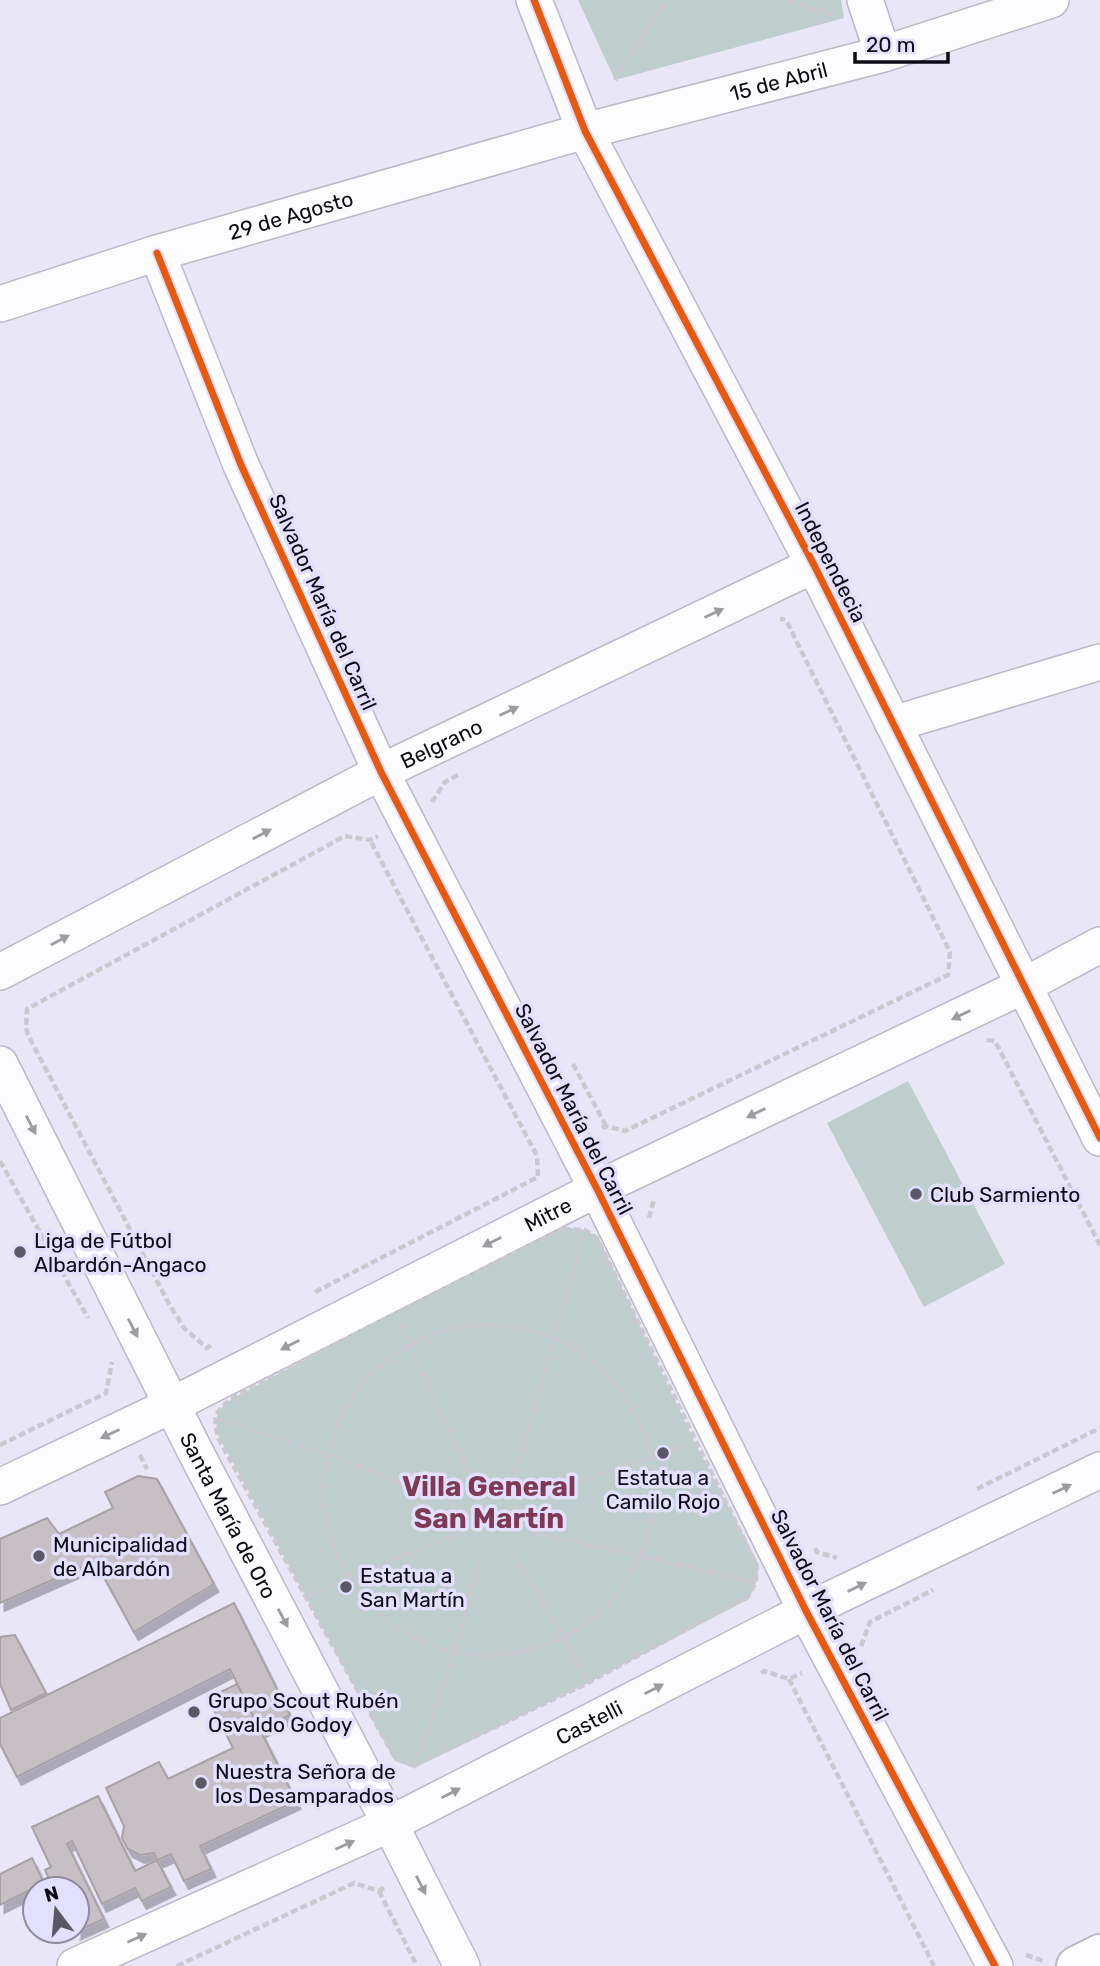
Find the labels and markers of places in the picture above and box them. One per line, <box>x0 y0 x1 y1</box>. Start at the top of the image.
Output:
place label: Club Sarmiento <box>930 1182 1080 1207</box>
marker: Club Sarmiento <box>908 1186 924 1202</box>
place label: Liga de Fútbol Albardón-Angaco <box>34 1228 207 1277</box>
marker: Liga de Fútbol Albardón-Angaco <box>12 1244 28 1260</box>
marker: Estatua a Camilo Rojo <box>655 1445 671 1461</box>
place label: Estatua a Camilo Rojo <box>606 1465 720 1514</box>
place label: Municipalidad de Albardón <box>53 1532 188 1581</box>
marker: Municipalidad de Albardón <box>31 1548 47 1564</box>
place label: Estatua a San Martín <box>360 1563 465 1612</box>
marker: Estatua a San Martín <box>338 1579 354 1595</box>
place label: Grupo Scout Rubén Osvaldo Godoy <box>208 1688 399 1737</box>
marker: Grupo Scout Rubén Osvaldo Godoy <box>186 1704 202 1720</box>
place label: Nuestra Señora de los Desamparados <box>215 1759 396 1808</box>
marker: Nuestra Señora de los Desamparados <box>193 1775 209 1791</box>

